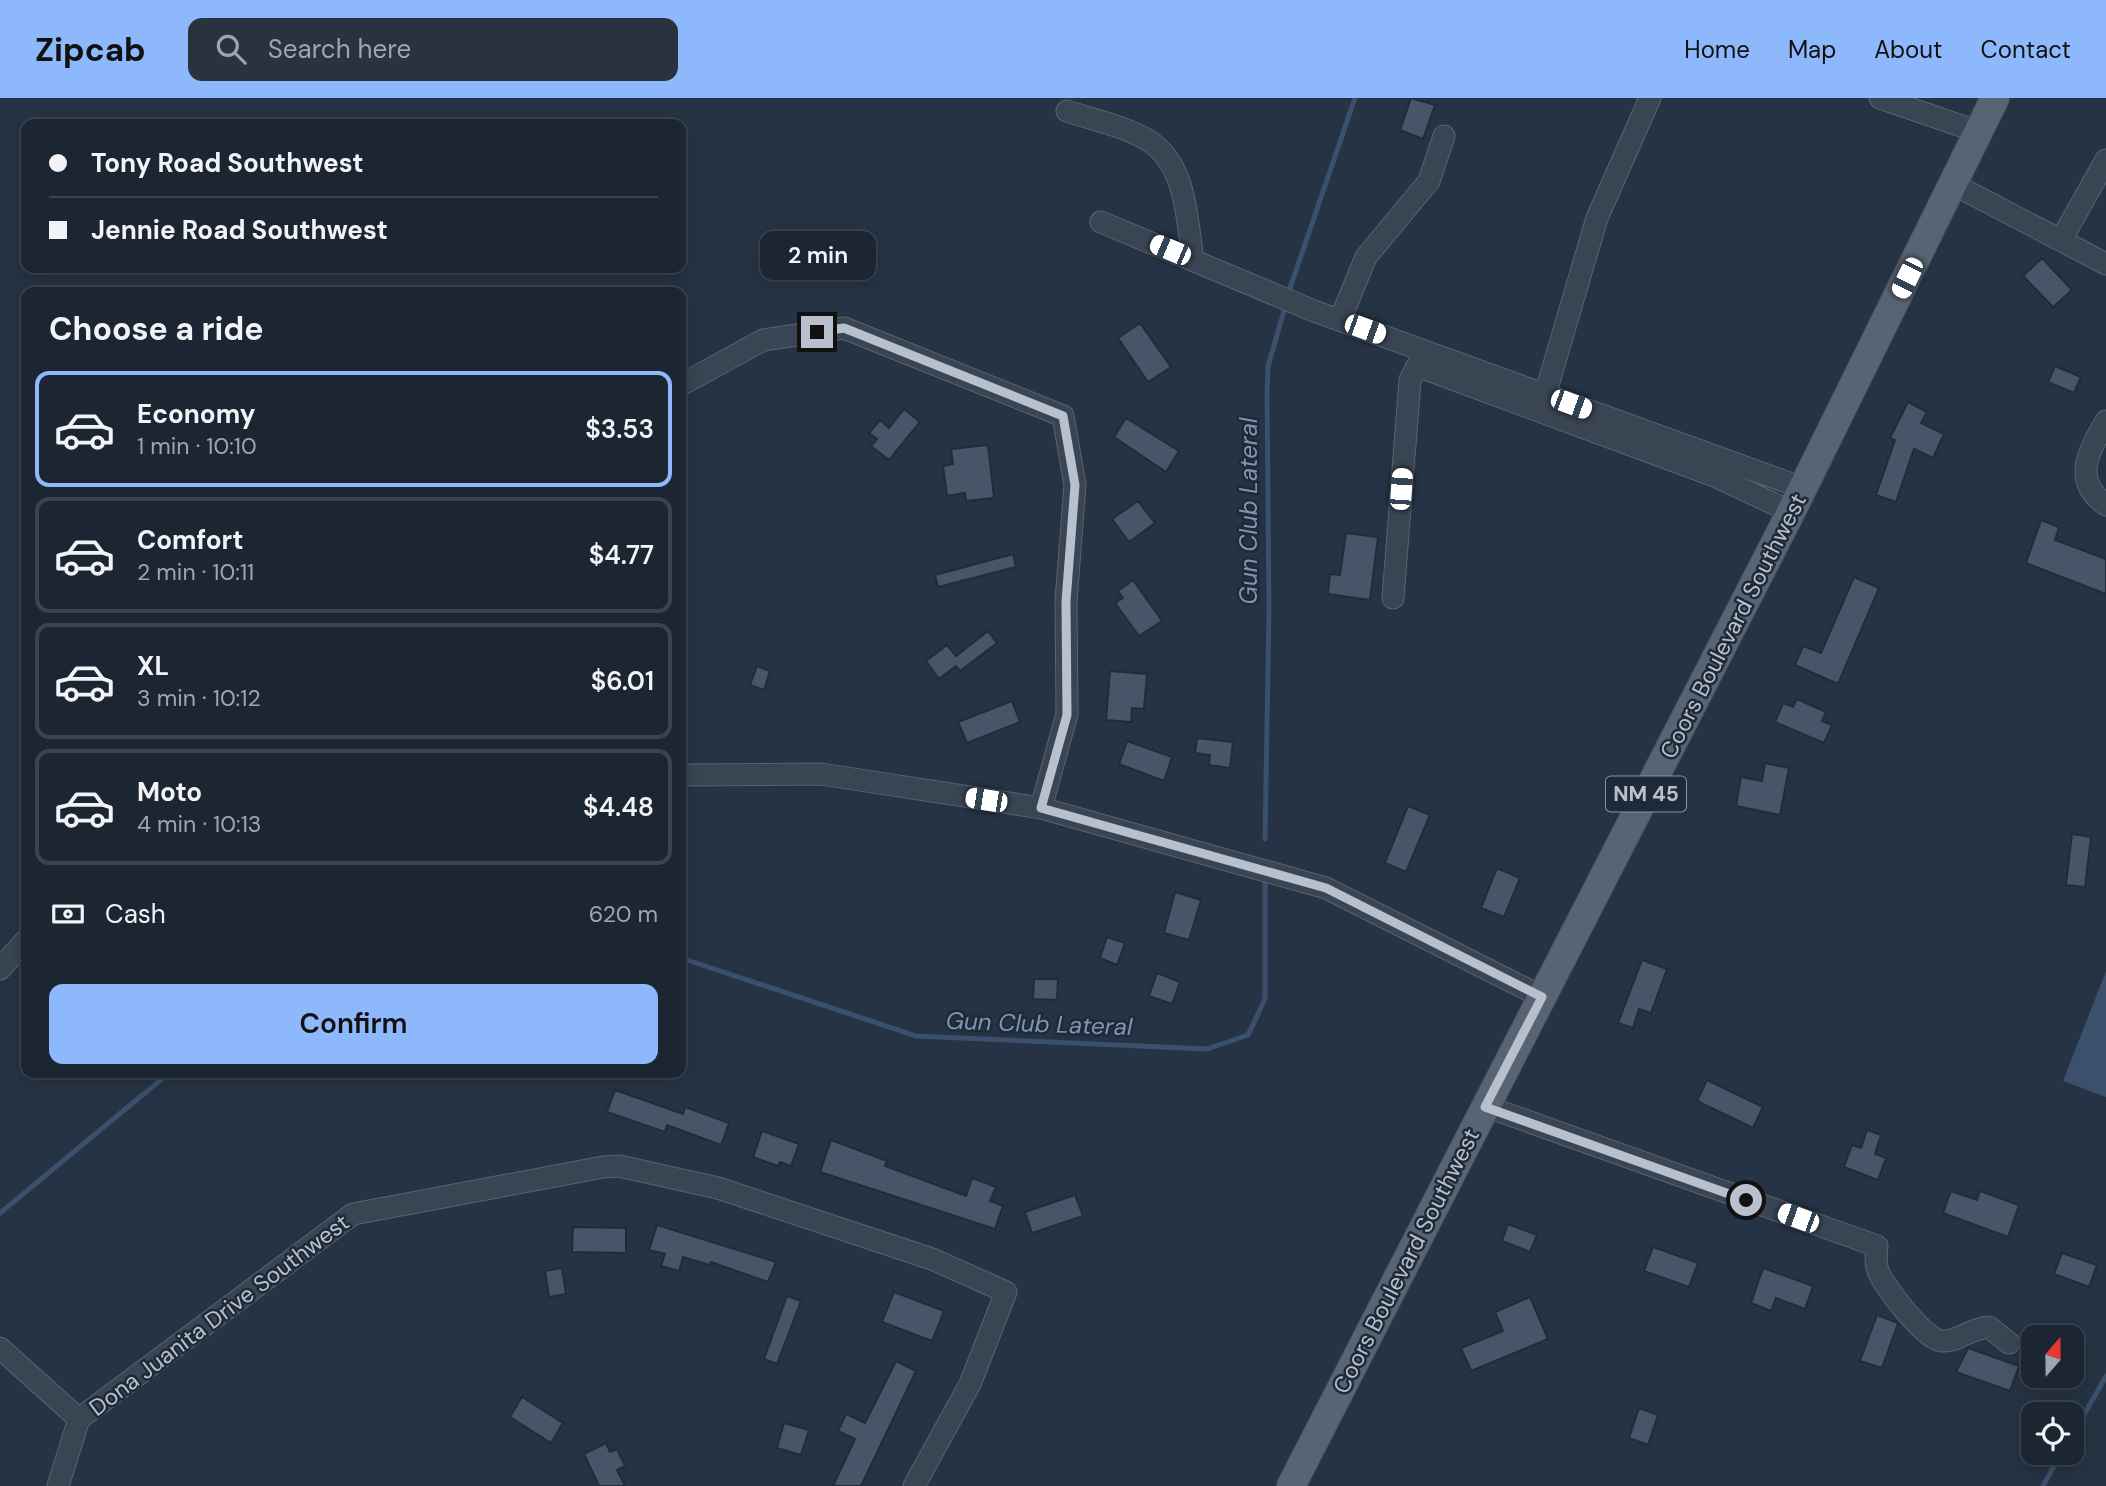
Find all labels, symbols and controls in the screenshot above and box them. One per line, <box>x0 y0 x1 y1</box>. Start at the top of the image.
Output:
search box <box>188 18 678 81</box>
text: Zipcab <box>35 28 146 71</box>
icon: search <box>212 30 250 68</box>
text: Search here <box>268 32 411 66</box>
text: Home <box>1684 34 1750 65</box>
text: Map <box>1788 34 1836 65</box>
text: About <box>1874 34 1943 65</box>
text: Contact <box>1981 34 2071 65</box>
text: Tony Road Southwest <box>91 146 363 180</box>
text: Jennie Road Southwest <box>91 213 388 247</box>
callout: 2 min <box>759 230 875 280</box>
car <box>1147 232 1194 268</box>
text: 2 min <box>788 240 848 270</box>
car <box>1889 255 1926 301</box>
text: Choose a ride <box>49 308 264 350</box>
car <box>1342 312 1389 346</box>
route end <box>801 316 833 348</box>
car <box>1548 387 1595 421</box>
text: Economy <box>137 397 255 431</box>
icon: car <box>53 398 116 461</box>
text: $3.53 <box>585 412 654 446</box>
water label: Gun Club Lateral <box>1233 417 1264 604</box>
text: 1 min · 10:10 <box>137 431 257 461</box>
car <box>1390 467 1413 511</box>
street label: Coors Boulevard Southwest <box>1653 488 1813 764</box>
text: Comfort <box>137 523 243 557</box>
icon: car <box>53 524 116 587</box>
text: $4.77 <box>589 538 654 572</box>
text: 2 min · 10:11 <box>137 557 254 587</box>
text: XL <box>137 649 169 683</box>
icon: car <box>53 650 116 713</box>
text: $6.01 <box>591 664 654 698</box>
text: 3 min · 10:12 <box>137 683 261 713</box>
text: Moto <box>137 775 202 809</box>
icon: car <box>53 776 116 839</box>
road number: NM 45 <box>1606 776 1686 812</box>
car <box>964 786 1009 814</box>
text: $4.48 <box>583 790 654 824</box>
text: 4 min · 10:13 <box>137 809 261 839</box>
icon: cash <box>49 895 87 933</box>
text: Cash <box>105 897 166 931</box>
text: 620 m <box>589 899 658 929</box>
button: Confirm <box>49 984 658 1064</box>
water label: Gun Club Lateral <box>945 1005 1134 1042</box>
street label: Coors Boulevard Southwest <box>1326 1123 1486 1399</box>
route start <box>1730 1184 1762 1216</box>
car <box>1775 1201 1822 1235</box>
street label: Dona Juanita Drive Southwest <box>83 1207 355 1423</box>
north arrow <box>2021 1325 2084 1388</box>
map controls <box>2021 1325 2084 1465</box>
button: locate <box>2021 1402 2084 1465</box>

